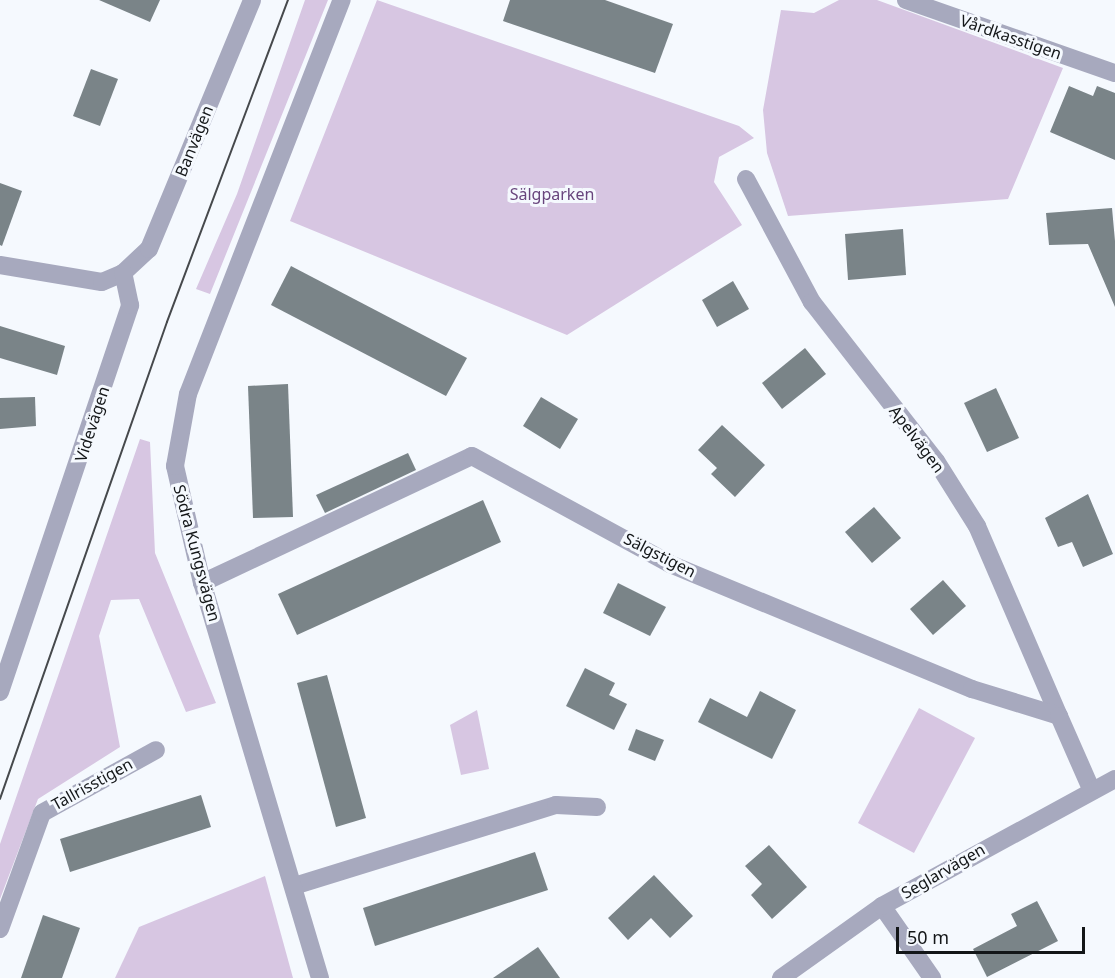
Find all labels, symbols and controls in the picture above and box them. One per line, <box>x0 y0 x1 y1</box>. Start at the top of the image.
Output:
street label: Vårdkasstigen <box>958 11 1064 63</box>
street label: Banvägen <box>171 103 217 179</box>
park label: Sälgparken <box>510 184 594 204</box>
street label: Videvägen <box>71 384 113 464</box>
street label: Apelvägen <box>886 402 948 476</box>
street label: Södra Kungsvägen <box>170 483 224 623</box>
street label: Sälgstigen <box>621 529 699 581</box>
street label: Tallrisstigen <box>48 754 136 814</box>
street label: Seglarvägen <box>898 839 988 903</box>
scale bar <box>899 915 1088 953</box>
text: 50 m <box>907 925 949 949</box>

